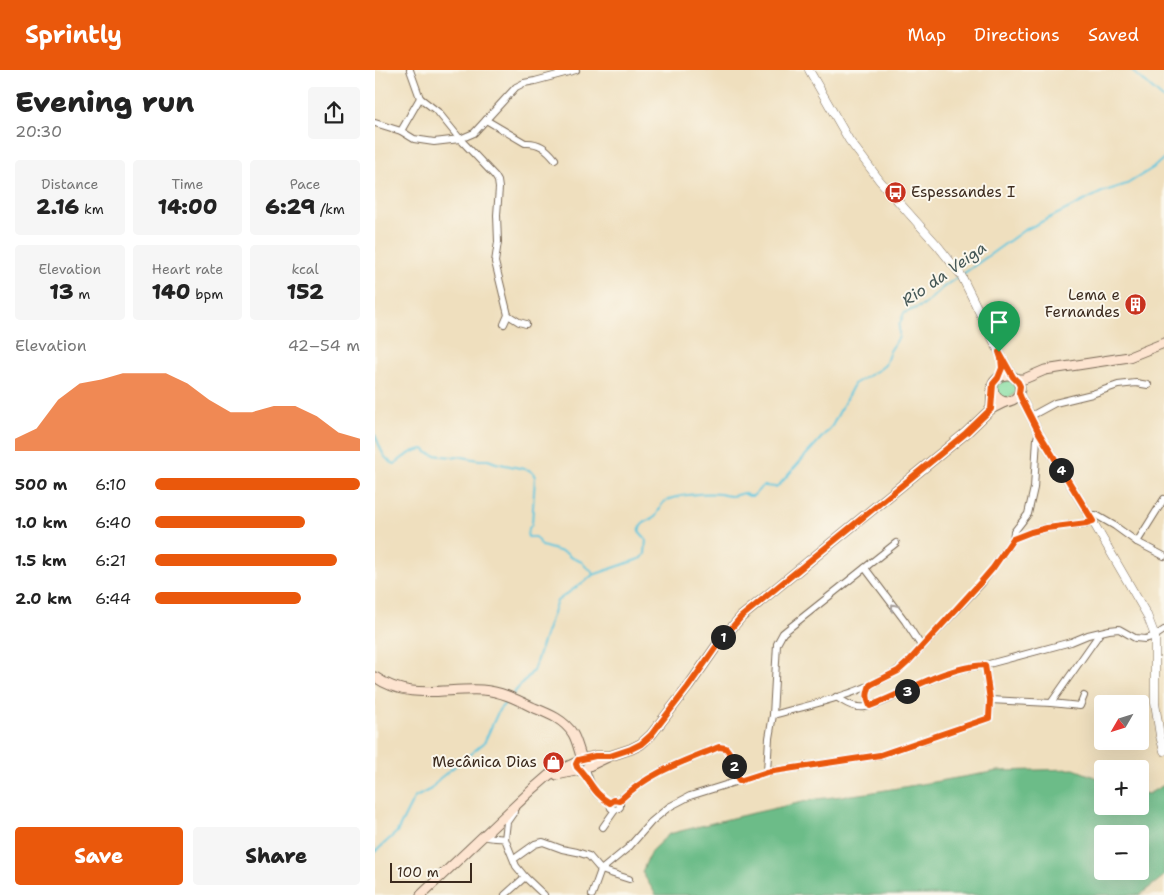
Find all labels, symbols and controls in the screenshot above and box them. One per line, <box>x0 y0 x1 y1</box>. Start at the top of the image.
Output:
text: Sprintly <box>25 19 122 51</box>
text: Map <box>908 23 946 47</box>
text: Directions <box>974 23 1060 47</box>
text: Saved <box>1088 23 1139 47</box>
text: Evening run <box>15 83 194 121</box>
button: share <box>308 87 360 139</box>
text: 20:30 <box>15 121 62 142</box>
text: Distance <box>41 175 99 193</box>
text: Time <box>171 175 204 193</box>
text: Pace <box>290 175 321 193</box>
bus stop icon: Espessandes I <box>883 180 907 204</box>
place label: Espessandes I <box>911 182 1015 202</box>
text: 2.16 <box>36 193 79 221</box>
text: 14:00 <box>158 193 217 221</box>
text: 6:29 <box>265 193 315 221</box>
text: km <box>79 200 104 218</box>
text: /km <box>315 200 345 218</box>
water label: Rio da Veiga <box>897 237 991 311</box>
text: Elevation <box>38 260 101 278</box>
text: Heart rate <box>152 260 223 278</box>
text: kcal <box>292 260 319 278</box>
text: 13 <box>49 278 74 306</box>
text: 140 <box>152 278 190 306</box>
text: 152 <box>287 278 324 306</box>
text: m <box>74 285 90 303</box>
text: bpm <box>190 285 223 303</box>
place label: Lema e Fernandes <box>1045 285 1120 322</box>
building icon: Lema e Fernandes <box>1124 292 1148 316</box>
pin <box>978 301 1020 352</box>
icon: arrive <box>985 308 1013 336</box>
text: Elevation <box>15 335 87 356</box>
text: 42–54 m <box>288 335 360 356</box>
pin: 4 <box>1049 458 1073 482</box>
text: 4 <box>1057 461 1066 479</box>
text: 500 m <box>15 474 67 495</box>
text: 6:10 <box>95 474 126 495</box>
text: 1.0 km <box>15 512 67 533</box>
text: 6:40 <box>95 512 131 533</box>
text: 1.5 km <box>15 550 67 571</box>
text: 6:21 <box>95 550 126 571</box>
text: 2.0 km <box>15 588 72 609</box>
text: 6:44 <box>95 588 131 609</box>
one-way arrow <box>892 604 900 613</box>
pin: 1 <box>711 624 735 650</box>
text: 1 <box>720 628 727 646</box>
pin: 3 <box>895 678 919 704</box>
text: 3 <box>903 682 912 700</box>
north arrow <box>1094 695 1149 750</box>
map controls <box>1094 695 1149 880</box>
shop icon: Mecânica Dias <box>541 750 565 774</box>
place label: Mecânica Dias <box>432 752 537 772</box>
pin: 2 <box>721 754 747 778</box>
text: 2 <box>730 757 739 775</box>
button: + <box>1094 760 1149 815</box>
button: − <box>1094 825 1149 880</box>
button: Save <box>15 827 183 885</box>
button: Share <box>193 827 360 885</box>
scale bar <box>390 860 473 883</box>
text: 100 m <box>397 863 439 881</box>

